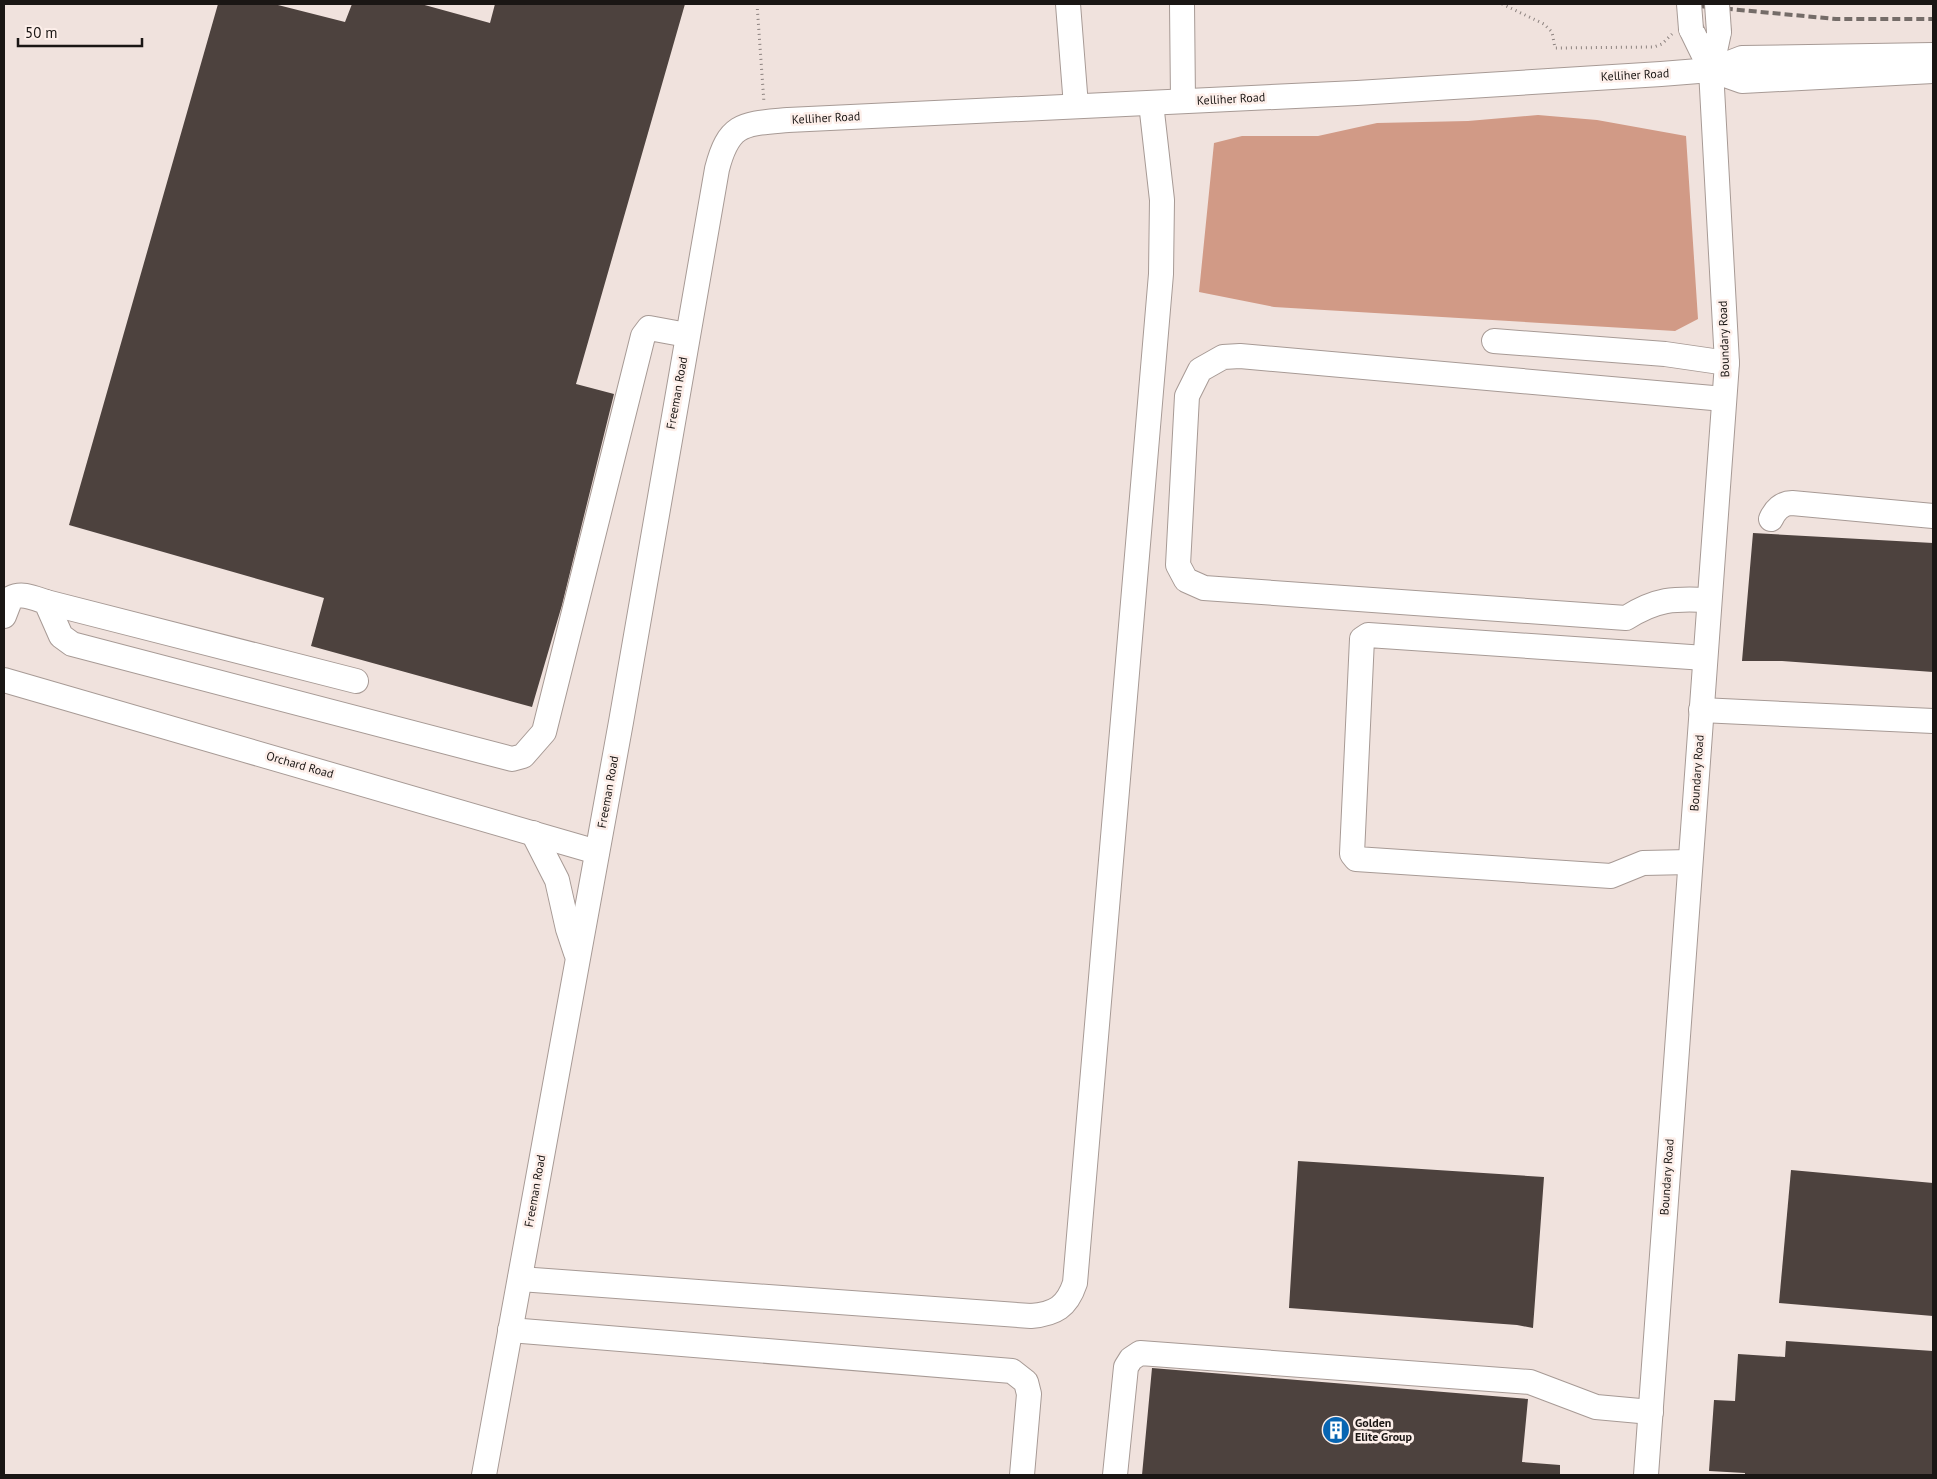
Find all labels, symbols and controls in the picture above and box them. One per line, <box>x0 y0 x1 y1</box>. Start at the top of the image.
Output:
scale bar <box>18 15 141 47</box>
text: 50 m <box>25 23 58 42</box>
street label: Kelliher Road <box>1600 65 1670 84</box>
street label: Kelliher Road <box>1196 89 1266 108</box>
street label: Kelliher Road <box>791 108 861 127</box>
street label: Boundary Road <box>1715 300 1732 378</box>
street label: Freeman Road <box>663 356 690 430</box>
street label: Boundary Road <box>1686 734 1707 812</box>
street label: Orchard Road <box>265 748 336 781</box>
street label: Freeman Road <box>594 755 621 829</box>
street label: Boundary Road <box>1656 1138 1677 1216</box>
street label: Freeman Road <box>521 1154 548 1228</box>
building icon: Golden Elite Group <box>1321 1415 1351 1445</box>
place label: Golden Elite Group <box>1355 1415 1413 1444</box>

